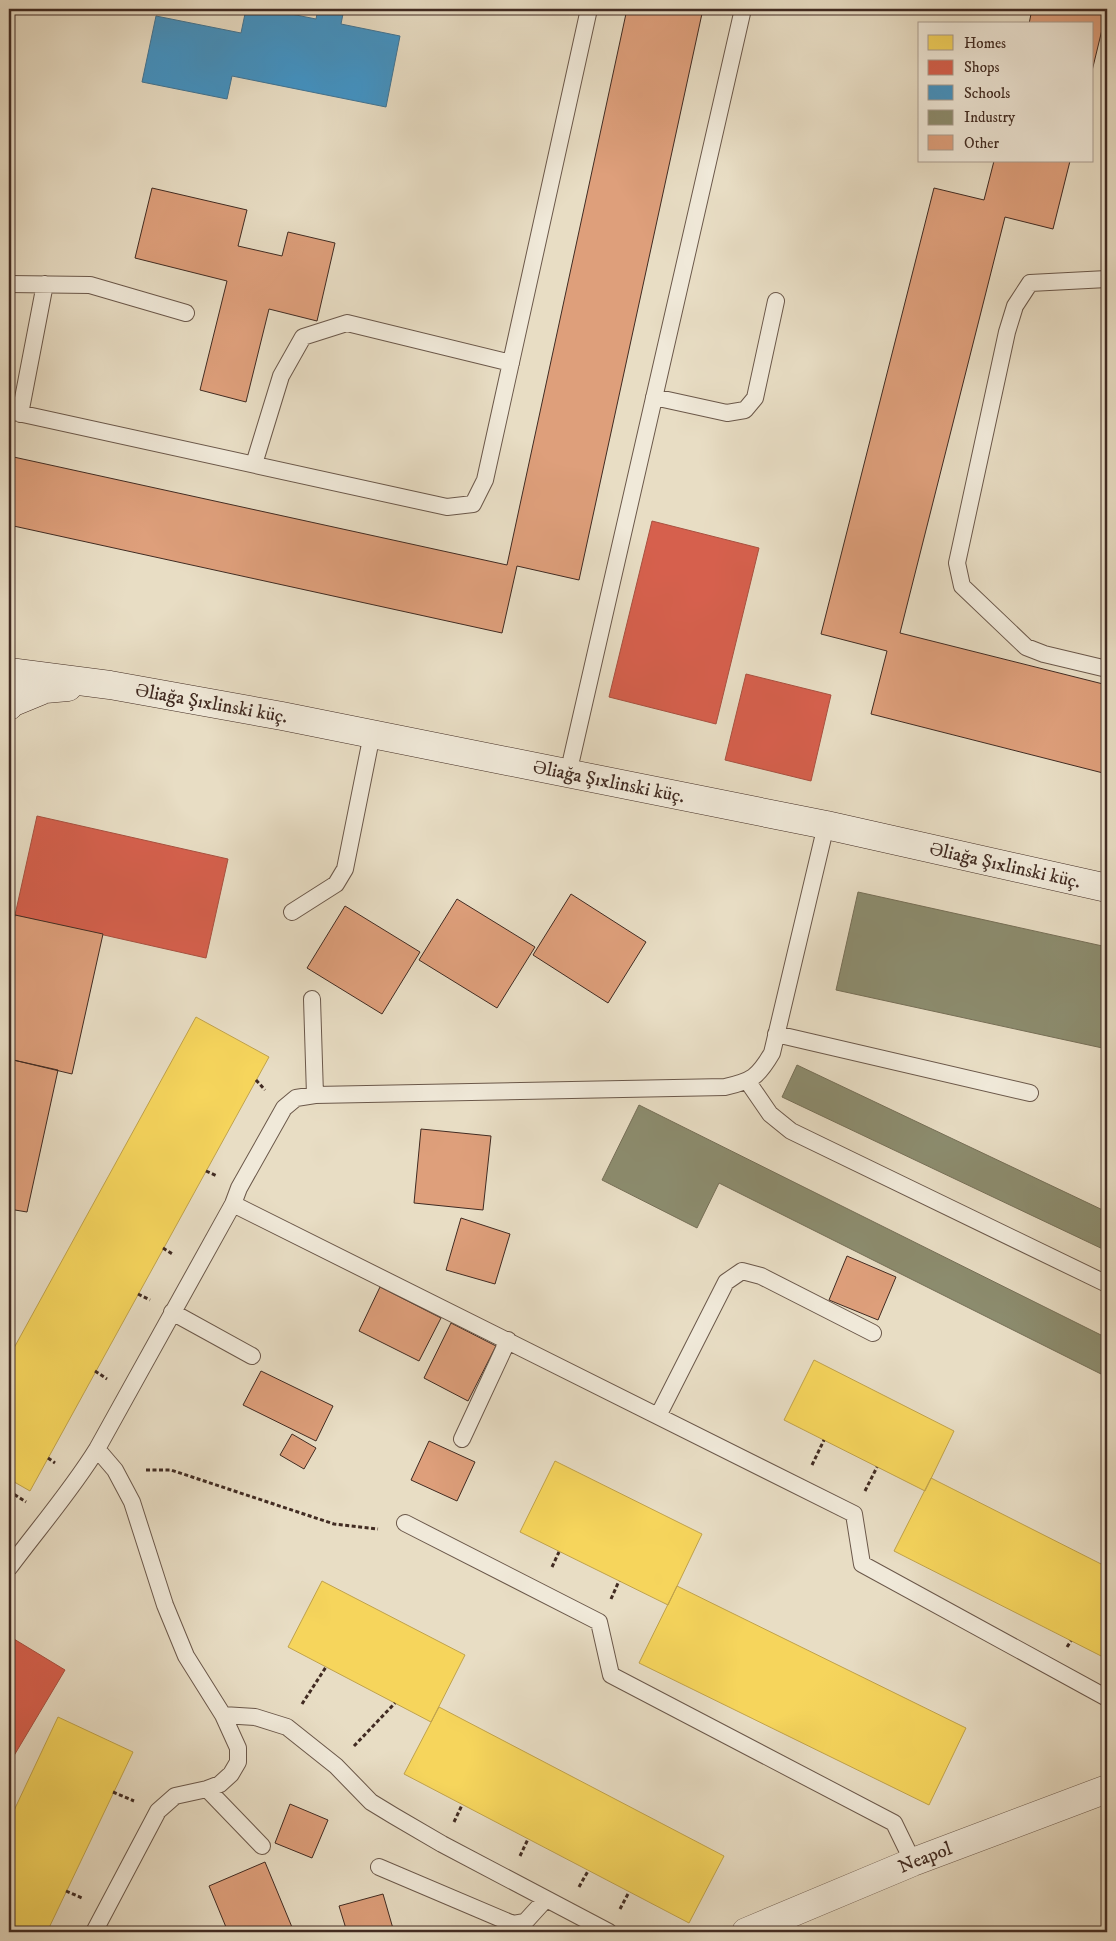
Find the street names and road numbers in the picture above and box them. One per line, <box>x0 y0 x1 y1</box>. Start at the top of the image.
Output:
street label: Əliağa Şıxlinski küç. <box>133 678 290 728</box>
street label: Əliağa Şıxlinski küç. <box>531 755 687 808</box>
street label: Əliağa Şıxlinski küç. <box>927 837 1083 893</box>
street label: Neapol <box>895 1837 955 1878</box>

